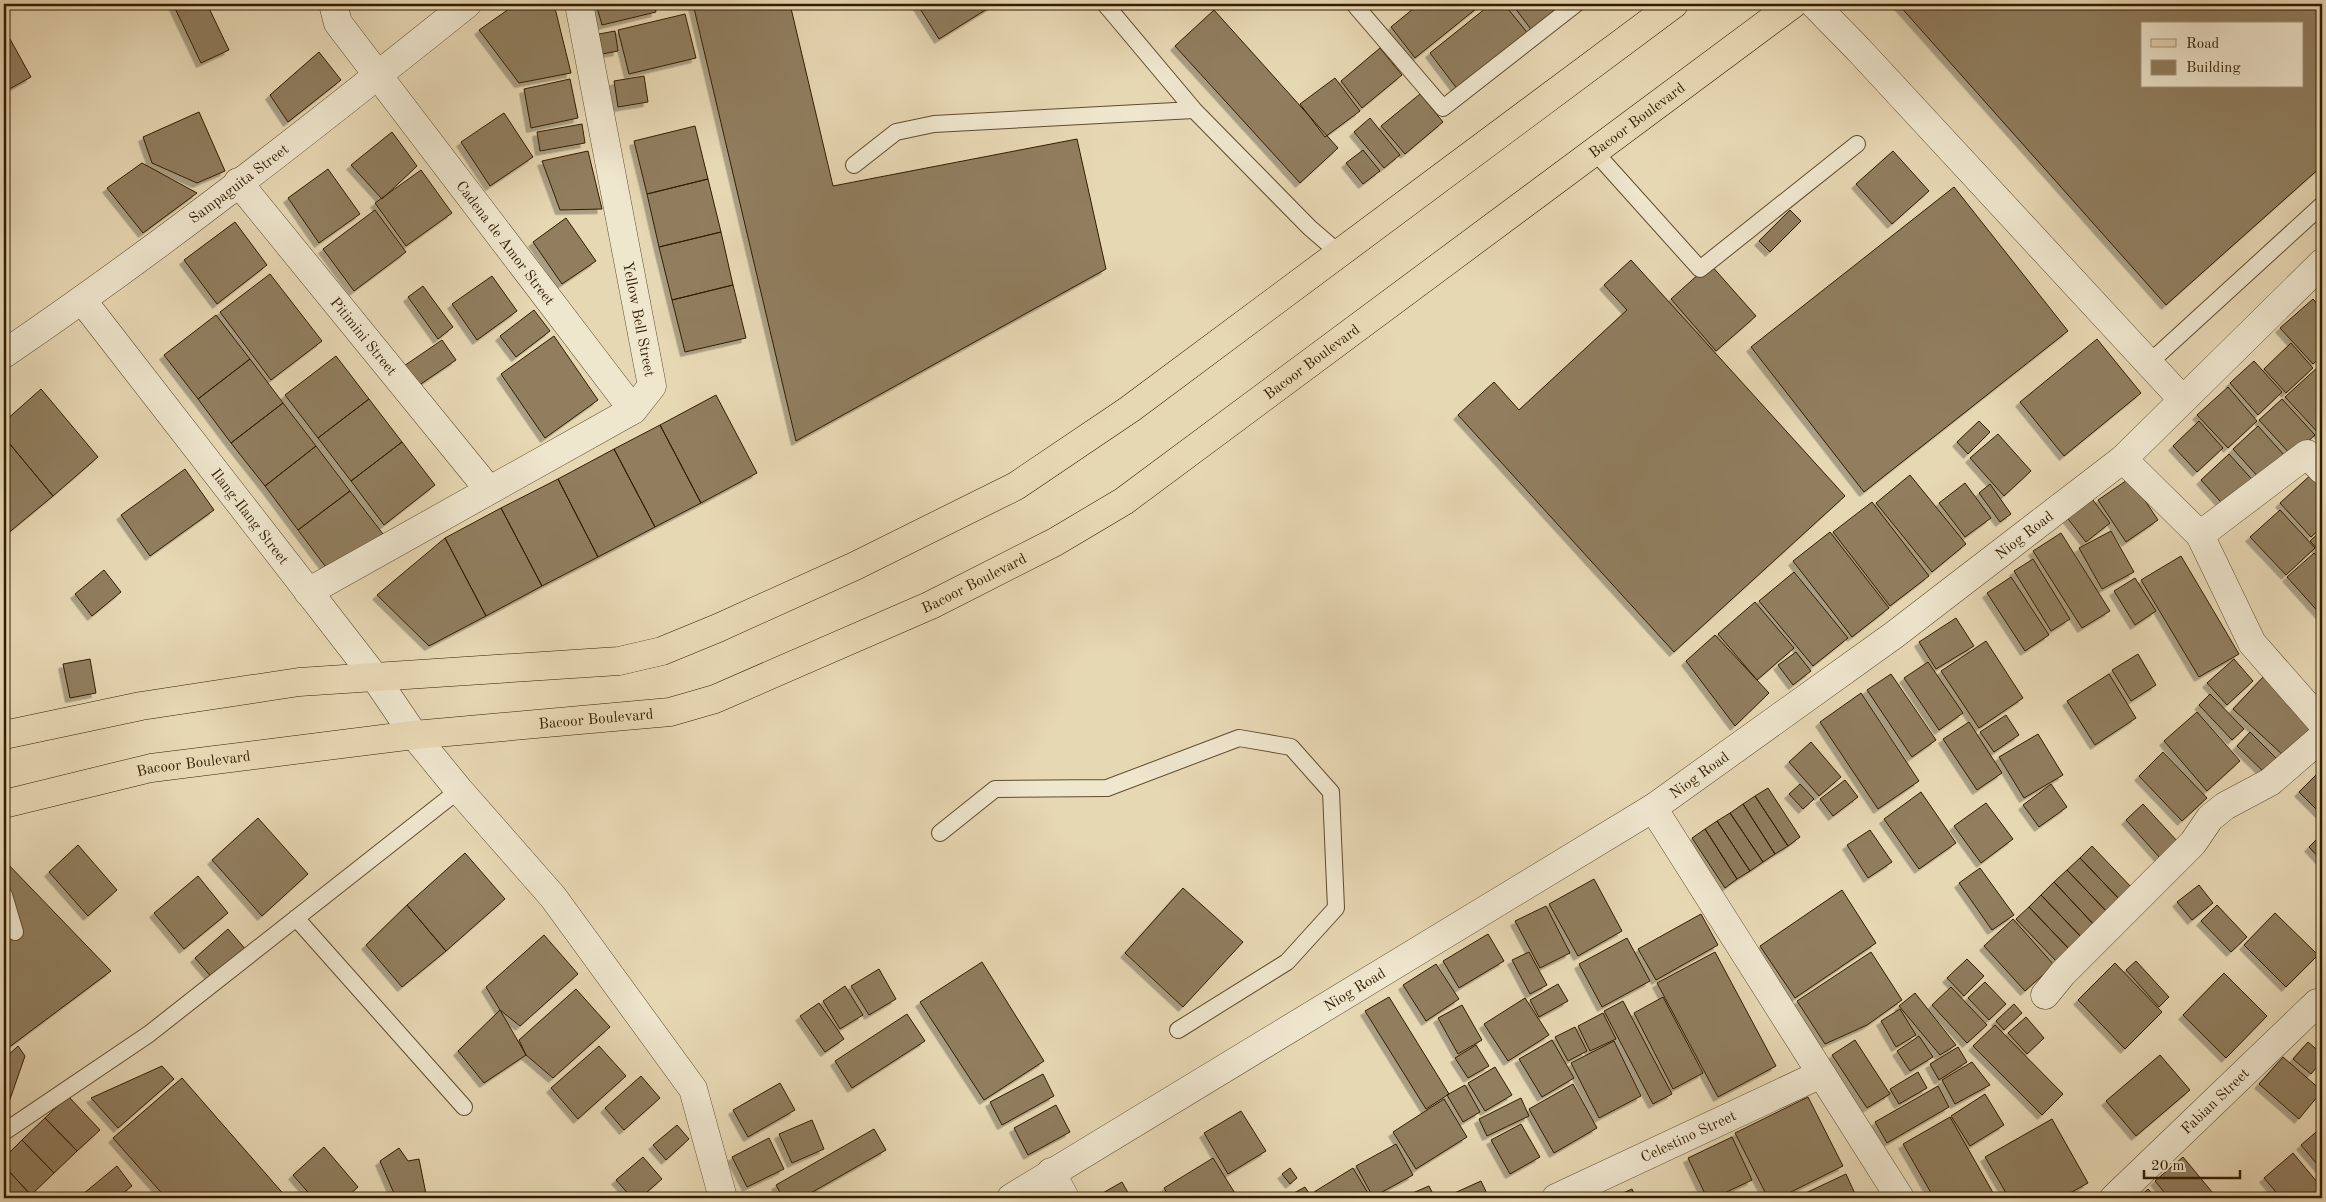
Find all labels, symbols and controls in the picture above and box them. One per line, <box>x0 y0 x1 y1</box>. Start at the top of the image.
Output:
legend <box>2141 22 2304 88</box>
text: Road <box>2186 37 2220 52</box>
text: Building <box>2186 61 2241 76</box>
street label: Bacoor Boulevard <box>1587 81 1689 162</box>
street label: Sampaguita Street <box>187 142 292 227</box>
street label: Cadena de Amor Street <box>452 179 556 309</box>
street label: Yellow Bell Street <box>619 260 656 378</box>
street label: Pitimini Street <box>326 295 399 379</box>
street label: Bacoor Boulevard <box>1262 322 1363 403</box>
street label: Ilang-Ilang Street <box>207 467 291 568</box>
street label: Niog Road <box>1993 509 2057 563</box>
street label: Bacoor Boulevard <box>920 552 1030 617</box>
street label: Bacoor Boulevard <box>538 708 654 733</box>
street label: Bacoor Boulevard <box>135 750 252 780</box>
street label: Niog Road <box>1668 750 1733 802</box>
street label: Niog Road <box>1322 966 1389 1015</box>
street label: Fabian Street <box>2179 1066 2253 1138</box>
street label: Celestino Street <box>1639 1109 1739 1166</box>
scale bar <box>2144 1147 2240 1179</box>
text: 20 m <box>2151 1159 2185 1174</box>

